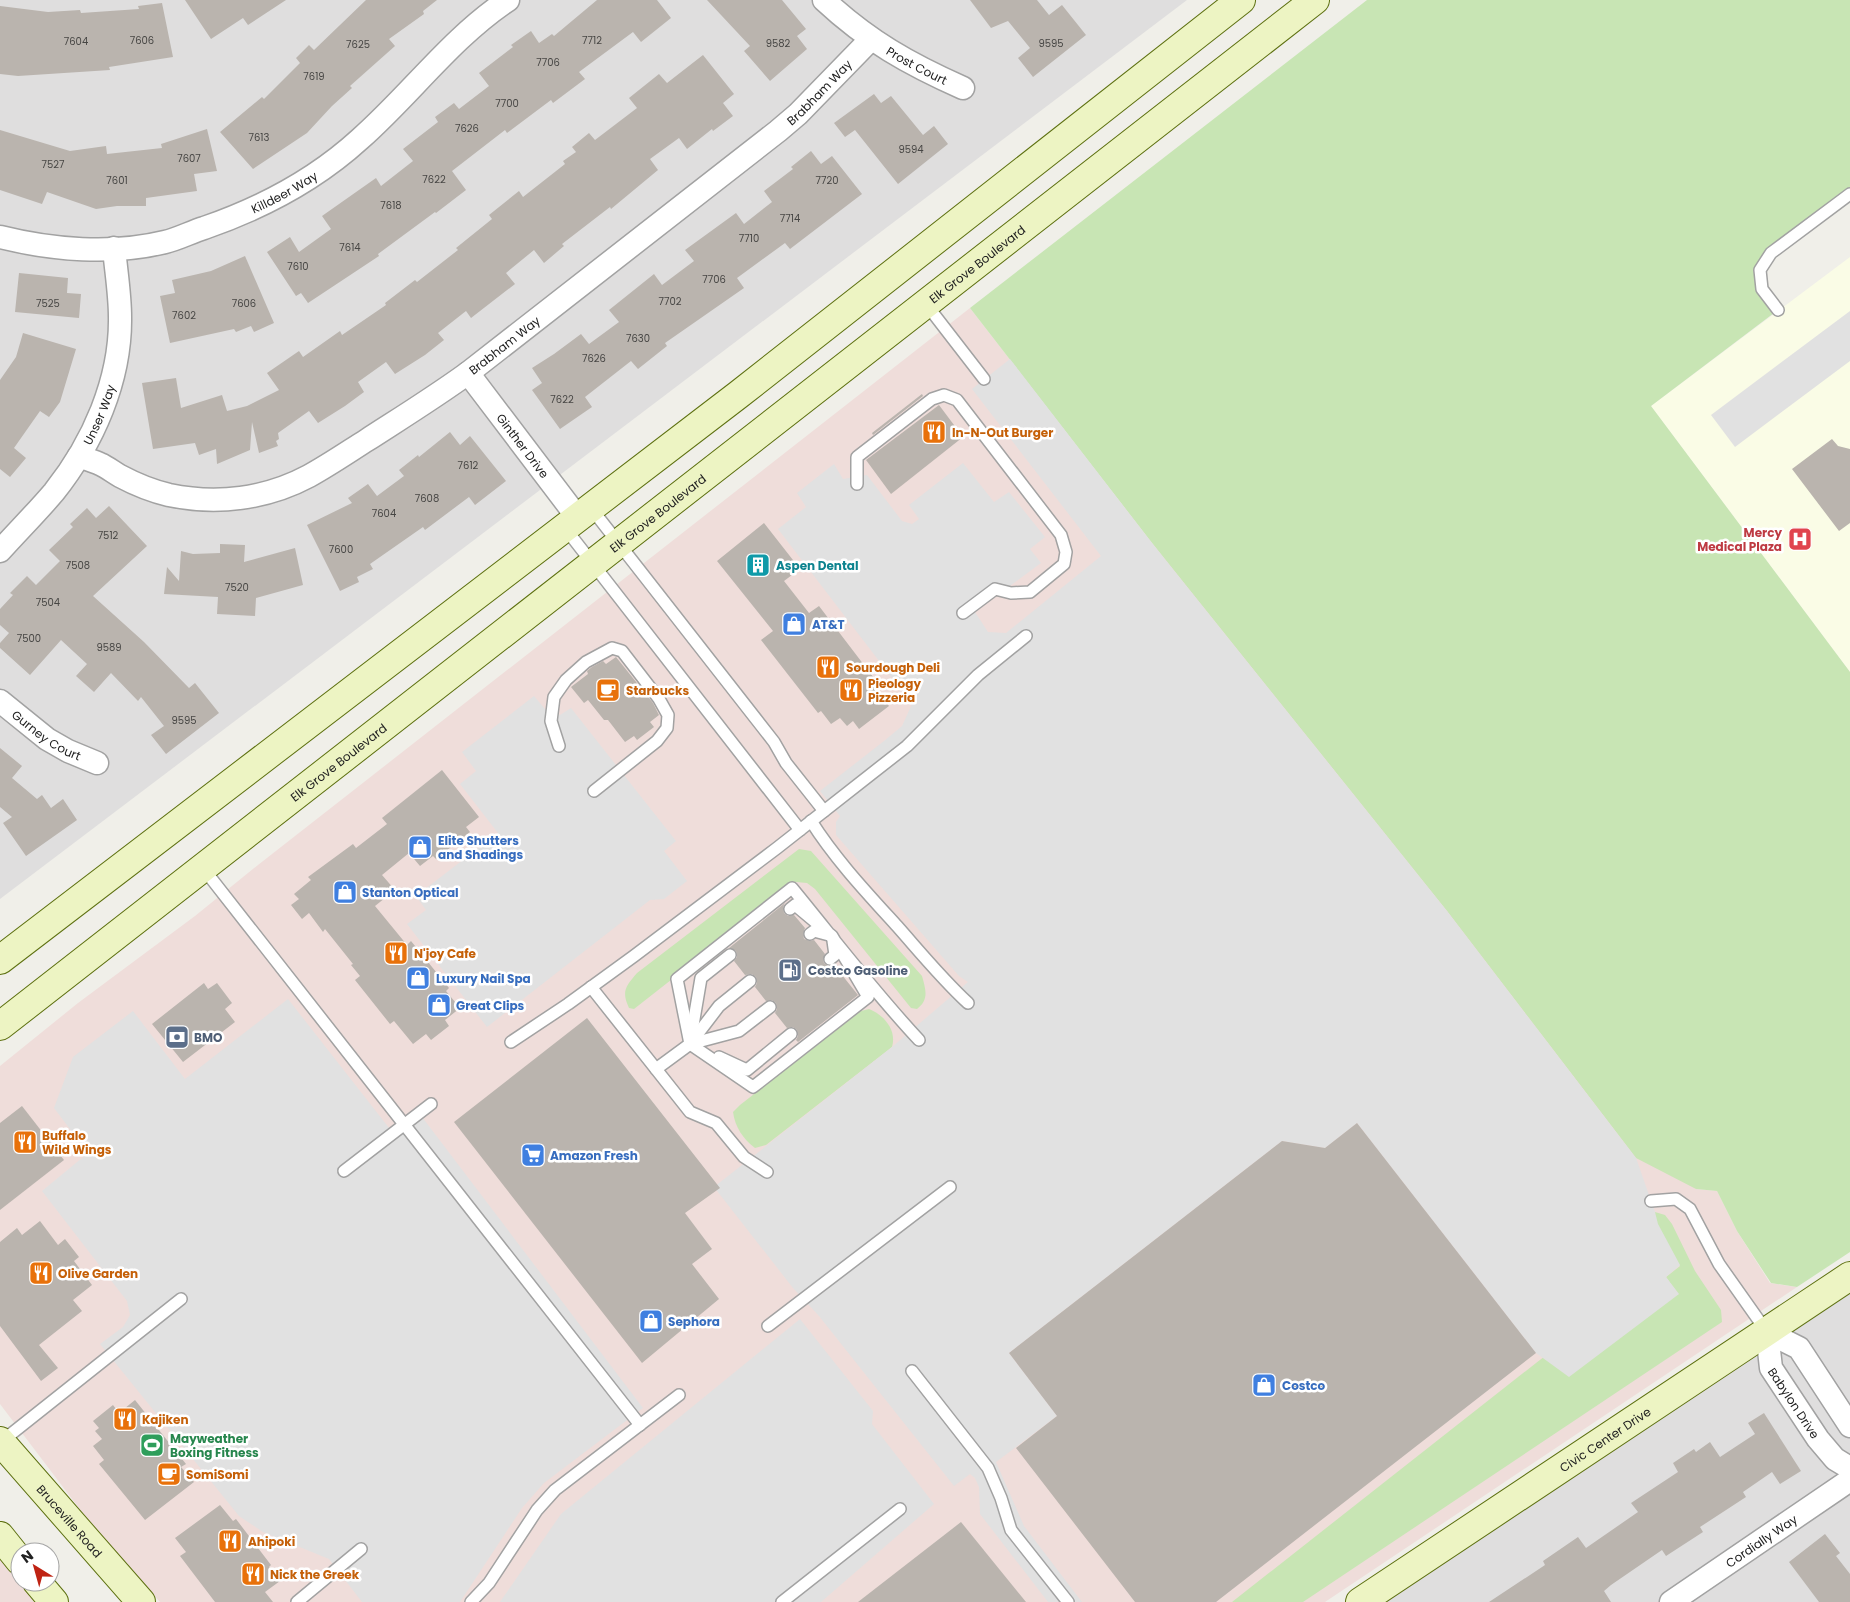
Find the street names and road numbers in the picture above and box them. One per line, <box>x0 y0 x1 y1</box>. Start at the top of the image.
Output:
street label: Prost Court <box>883 42 950 88</box>
street label: Brabham Way <box>783 55 855 129</box>
street label: Killdeer Way <box>248 167 321 217</box>
street label: Elk Grove Boulevard <box>925 221 1029 307</box>
street label: Brabham Way <box>465 311 544 378</box>
street label: Unser Way <box>79 382 119 448</box>
street label: Ginther Drive <box>493 410 553 481</box>
street label: Elk Grove Boulevard <box>606 470 709 556</box>
street label: Gurney Court <box>9 706 84 764</box>
street label: Elk Grove Boulevard <box>286 719 390 805</box>
street label: Babylon Drive <box>1764 1364 1824 1442</box>
street label: Civic Center Drive <box>1556 1403 1654 1476</box>
street label: Bruceville Road <box>33 1481 106 1561</box>
street label: Cordially Way <box>1722 1510 1800 1571</box>

